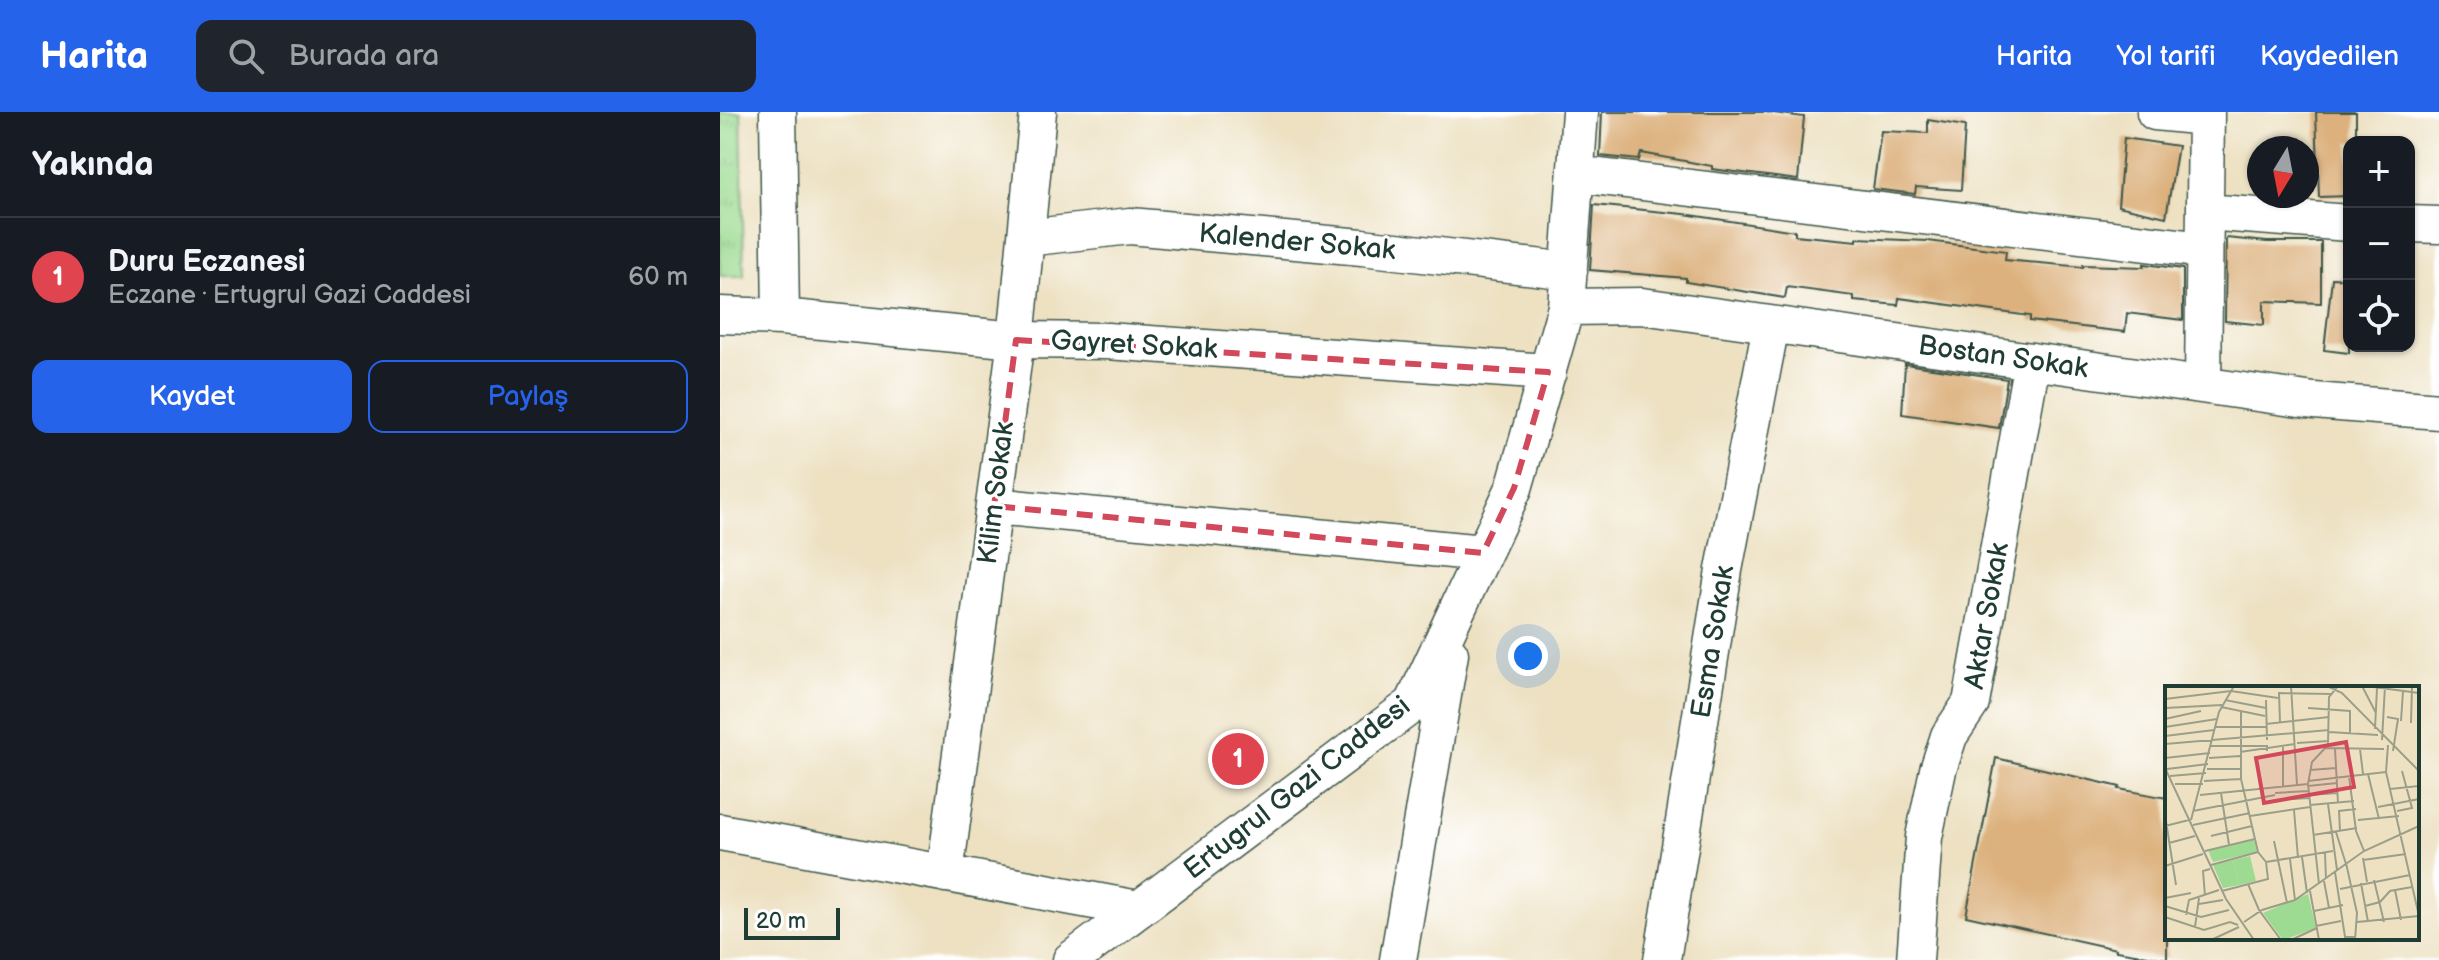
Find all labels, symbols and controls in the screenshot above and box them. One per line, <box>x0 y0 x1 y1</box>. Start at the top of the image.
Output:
search box <box>196 20 756 92</box>
text: Harita <box>40 34 148 79</box>
icon: search <box>224 34 268 78</box>
text: Burada ara <box>288 38 439 74</box>
text: Harita <box>1996 40 2072 73</box>
text: Yol tarifi <box>2116 40 2216 73</box>
text: Kaydedilen <box>2260 40 2399 73</box>
north arrow <box>2247 136 2319 208</box>
map controls <box>2343 136 2415 352</box>
button: + <box>2343 136 2415 208</box>
text: Yakında <box>32 144 154 185</box>
button: − <box>2343 208 2415 280</box>
street label: Kalender Sokak <box>1197 217 1397 267</box>
text: Duru Eczanesi <box>108 244 305 280</box>
text: 1 <box>53 262 63 293</box>
text: 60 m <box>628 262 688 293</box>
text: Eczane · Ertugrul Gazi Caddesi <box>108 280 471 311</box>
button: locate <box>2343 280 2415 352</box>
street label: Gayret Sokak <box>1050 324 1218 366</box>
street label: Bostan Sokak <box>1916 329 2090 385</box>
button: Kaydet <box>32 360 352 433</box>
button: Paylaş <box>368 360 688 433</box>
street label: Kilim Sokak <box>971 420 1021 566</box>
street label: Aktar Sokak <box>1958 540 2016 692</box>
street label: Esma Sokak <box>1685 563 1741 721</box>
your location <box>1508 636 1548 676</box>
inset map <box>2165 686 2419 940</box>
street label: Ertugrul Gazi Caddesi <box>1177 689 1417 887</box>
pin: 1 <box>1212 729 1264 789</box>
scale bar <box>744 904 840 940</box>
text: 20 m <box>756 908 806 935</box>

